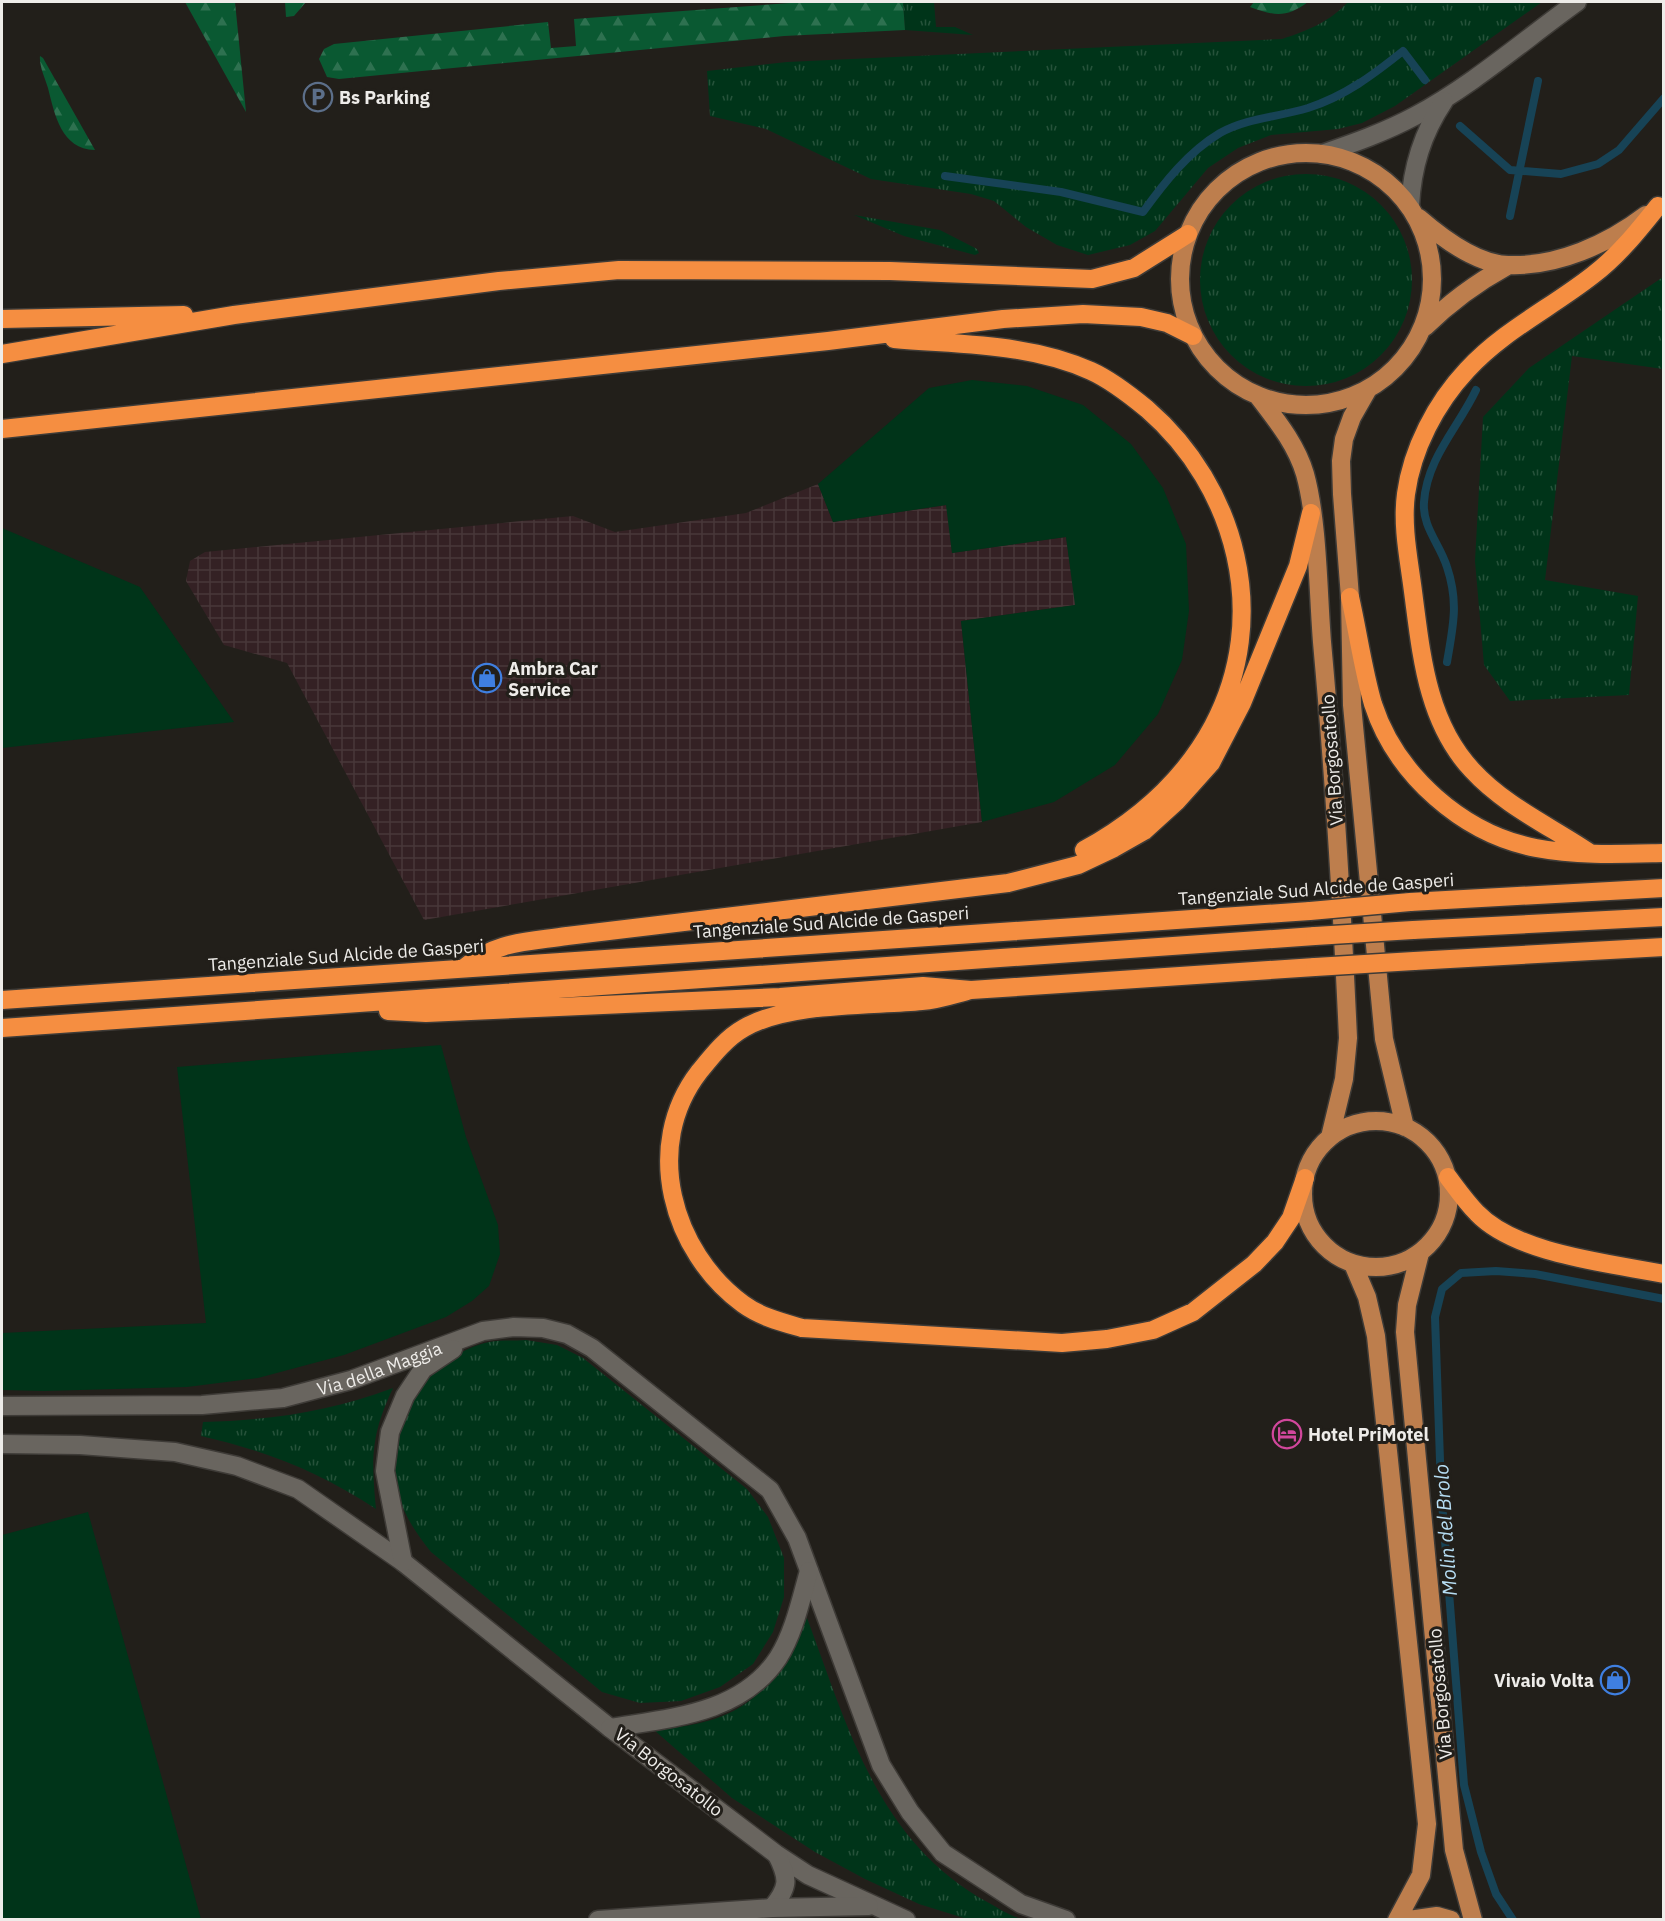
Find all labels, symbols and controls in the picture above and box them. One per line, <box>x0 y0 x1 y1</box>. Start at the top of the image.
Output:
parking icon: Bs Parking <box>302 81 334 113</box>
place label: Bs Parking <box>339 86 430 109</box>
place label: Ambra Car Service <box>508 657 598 701</box>
shop icon: Ambra Car Service <box>471 662 503 694</box>
street label: Via Borgosatollo <box>1316 694 1348 826</box>
street label: Tangenziale Sud Alcide de Gasperi <box>1177 868 1455 910</box>
street label: Tangenziale Sud Alcide de Gasperi <box>692 901 970 943</box>
street label: Tangenziale Sud Alcide de Gasperi <box>207 934 485 976</box>
street label: Via della Maggia <box>314 1336 445 1400</box>
hotel icon: Hotel PriMotel <box>1271 1418 1303 1450</box>
place label: Hotel PriMotel <box>1308 1423 1429 1446</box>
water label: Molin del Brolo <box>1427 1463 1463 1597</box>
street label: Via Borgosatollo <box>1423 1628 1457 1760</box>
shop icon: Vivaio Volta <box>1599 1664 1631 1696</box>
place label: Vivaio Volta <box>1494 1669 1594 1692</box>
street label: Via Borgosatollo <box>610 1723 728 1821</box>

